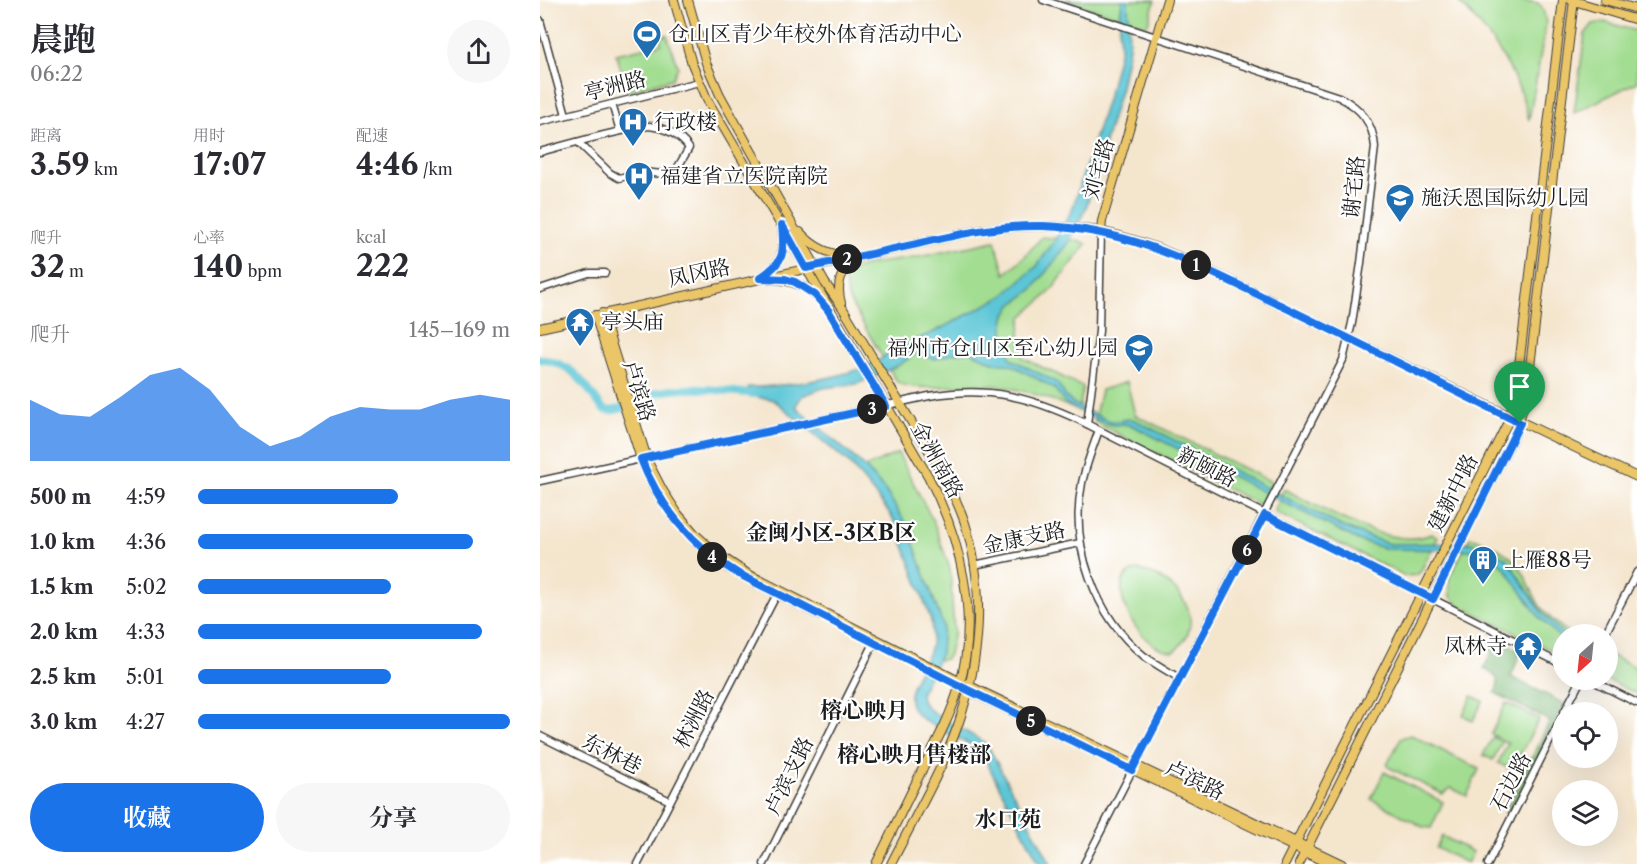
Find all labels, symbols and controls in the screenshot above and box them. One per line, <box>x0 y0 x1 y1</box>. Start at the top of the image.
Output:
sports icon: 仓山区青少年校外体育活动中心 <box>631 18 663 60</box>
text: 晨跑 <box>30 19 96 60</box>
button: share <box>447 20 510 83</box>
place label: 仓山区青少年校外体育活动中心 <box>668 21 962 46</box>
text: 06:22 <box>30 62 83 86</box>
street label: 亭洲路 <box>581 66 648 105</box>
hospital icon: 行政楼 <box>617 106 649 148</box>
place label: 行政楼 <box>654 109 717 134</box>
text: 距离 <box>30 125 62 145</box>
text: 用时 <box>193 125 225 145</box>
text: 配速 <box>356 125 388 145</box>
street label: 刘宅路 <box>1078 135 1119 203</box>
text: 3.59 <box>30 146 90 183</box>
text: 17:07 <box>193 146 266 183</box>
text: 4:46 <box>356 146 418 183</box>
street label: 谢宅路 <box>1338 154 1369 220</box>
text: km <box>90 159 118 179</box>
text: /km <box>418 159 453 179</box>
hospital icon: 福建省立医院南院 <box>623 160 655 202</box>
place label: 福建省立医院南院 <box>660 163 828 188</box>
school or university icon: 施沃恩国际幼儿园 <box>1384 182 1416 224</box>
place label: 施沃恩国际幼儿园 <box>1421 185 1589 210</box>
text: 爬升 <box>30 227 62 247</box>
text: 心率 <box>193 227 225 247</box>
text: kcal <box>356 227 386 247</box>
pin: 2 <box>832 244 862 274</box>
text: 222 <box>356 247 409 284</box>
text: 32 <box>30 248 65 285</box>
text: 140 <box>193 248 243 285</box>
text: 2 <box>842 249 852 269</box>
pin: 1 <box>1181 250 1211 280</box>
street label: 凤冈路 <box>665 254 732 291</box>
text: 1 <box>1192 255 1200 275</box>
text: m <box>65 261 84 281</box>
text: bpm <box>243 261 282 281</box>
temple icon: 亭头庙 <box>564 306 596 348</box>
place label: 亭头庙 <box>601 309 664 334</box>
text: 145–169 m <box>409 318 510 342</box>
text: 爬升 <box>30 322 70 346</box>
school or university icon: 福州市仓山区至心幼儿园 <box>1123 332 1155 374</box>
place label: 福州市仓山区至心幼儿园 <box>887 335 1118 360</box>
street label: 卢滨路 <box>618 357 661 425</box>
pin <box>1494 361 1545 423</box>
icon: arrive <box>1503 370 1536 403</box>
pin: 3 <box>857 394 887 424</box>
text: 3 <box>867 399 877 419</box>
street label: 金洲南路 <box>906 417 969 503</box>
street label: 新颐路 <box>1173 441 1241 492</box>
street label: 建新中路 <box>1422 450 1483 536</box>
text: 500 m <box>30 485 91 509</box>
text: 4:59 <box>126 485 166 509</box>
street label: 金康支路 <box>980 517 1068 558</box>
district label: 金闽小区-3区B区 <box>746 519 916 546</box>
text: 1.0 km <box>30 530 95 554</box>
text: 4:36 <box>126 530 166 554</box>
pin: 6 <box>1232 535 1262 565</box>
text: 6 <box>1242 540 1252 560</box>
pin: 4 <box>697 542 727 572</box>
building icon: 上雁88号 <box>1467 544 1499 586</box>
text: 4 <box>707 547 717 567</box>
place label: 上雁88号 <box>1504 547 1592 572</box>
text: 1.5 km <box>30 575 94 599</box>
text: 5:02 <box>126 575 167 599</box>
text: 2.0 km <box>30 620 98 644</box>
text: 4:33 <box>126 620 165 644</box>
north arrow <box>1552 624 1618 690</box>
map controls <box>1552 624 1618 846</box>
temple icon: 凤林寺 <box>1512 630 1544 672</box>
place label: 凤林寺 <box>1444 633 1507 658</box>
text: 2.5 km <box>30 665 97 689</box>
text: 5:01 <box>126 665 164 689</box>
street label: 林洲路 <box>668 685 719 753</box>
district label: 榕心映月 <box>820 697 908 724</box>
button: locate <box>1552 702 1618 768</box>
pin: 5 <box>1016 706 1046 736</box>
text: 3.0 km <box>30 710 97 734</box>
text: 4:27 <box>126 710 165 734</box>
text: 5 <box>1027 711 1035 731</box>
street label: 东林巷 <box>578 728 646 779</box>
street label: 卢滨支路 <box>759 733 818 819</box>
district label: 榕心映月售楼部 <box>837 741 991 768</box>
street label: 石边路 <box>1485 748 1536 816</box>
street label: 卢滨路 <box>1161 755 1229 805</box>
button: layers <box>1552 780 1618 846</box>
button: 收藏 <box>30 783 264 852</box>
button: 分享 <box>276 783 510 852</box>
district label: 水口苑 <box>975 806 1041 833</box>

